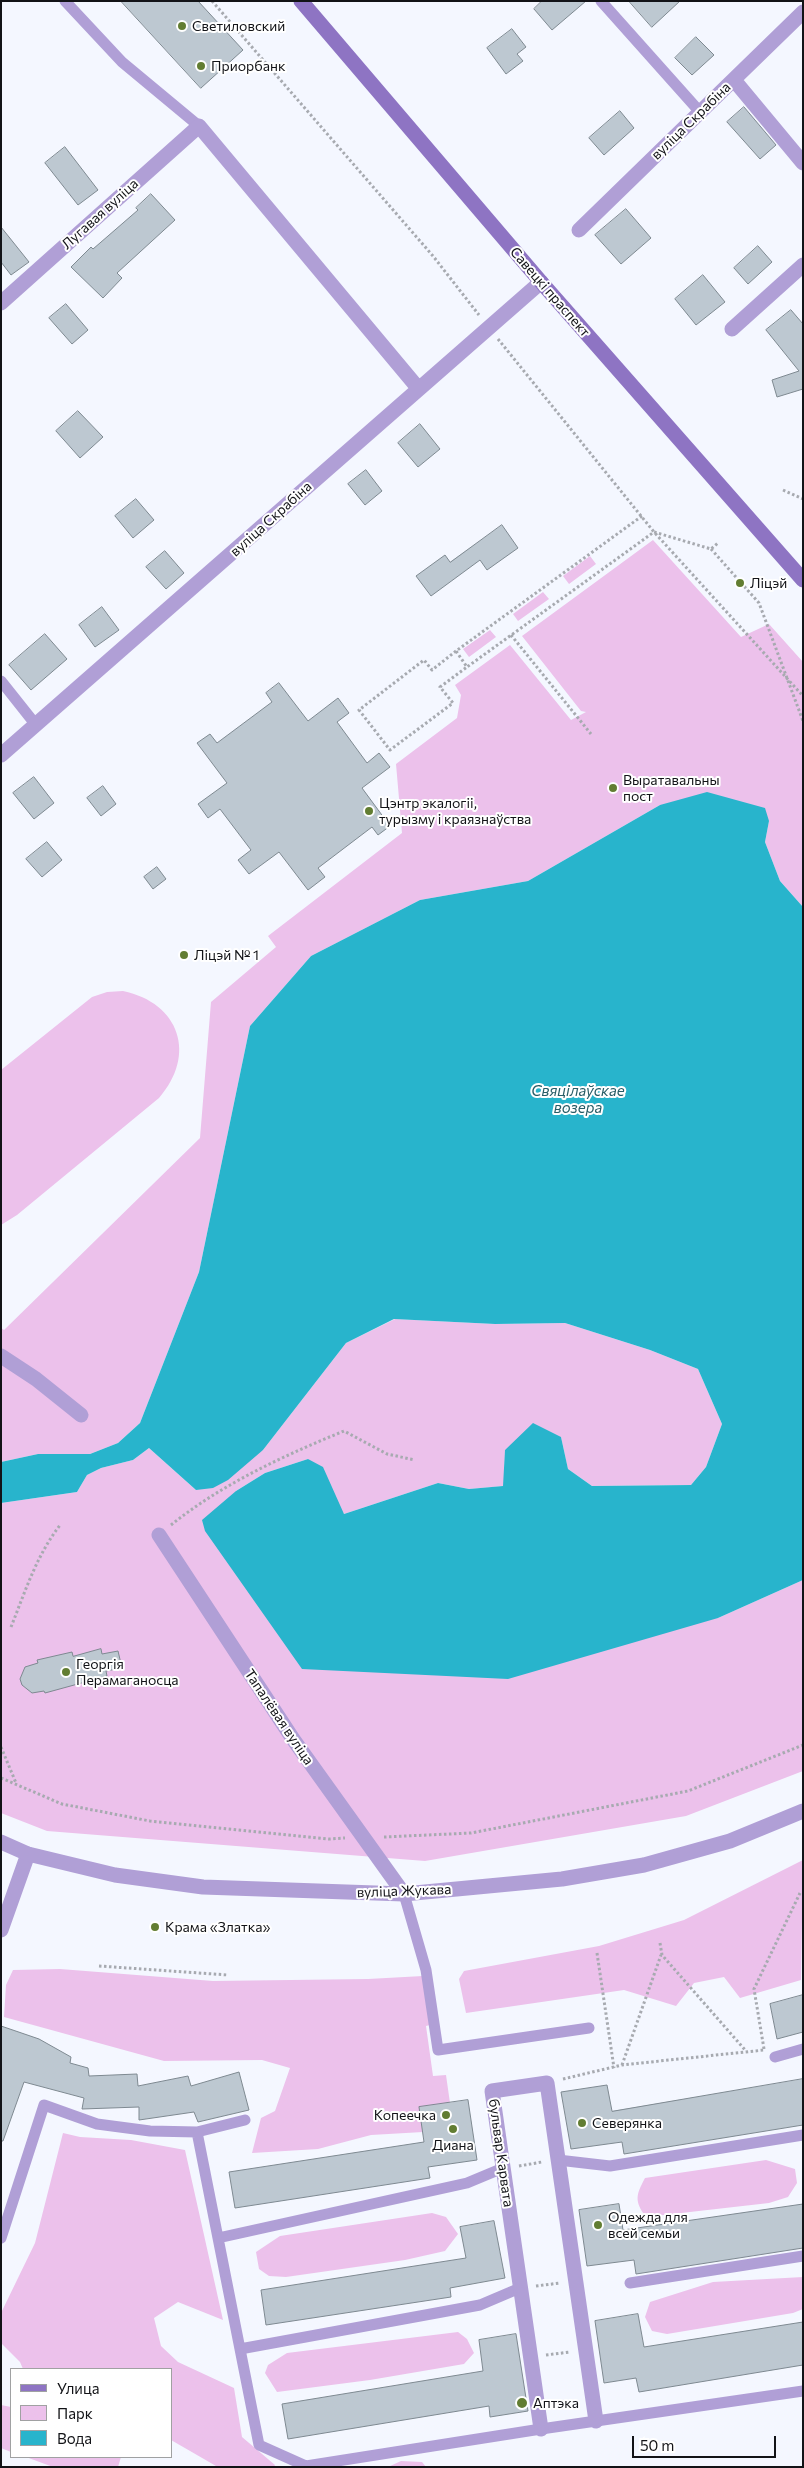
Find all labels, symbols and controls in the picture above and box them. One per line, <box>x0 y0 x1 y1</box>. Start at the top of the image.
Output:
place label: Светиловский <box>192 18 285 34</box>
marker: Светиловский <box>176 20 188 32</box>
place label: Приорбанк <box>211 58 285 74</box>
marker: Приорбанк <box>195 60 207 72</box>
street label: вуліца Скрабіна <box>648 79 734 163</box>
street label: Лугавая вуліца <box>58 175 142 253</box>
street label: Савецкі праспект <box>506 244 594 340</box>
street label: вуліца Скрабіна <box>227 478 315 560</box>
place label: Ліцэй <box>750 575 787 591</box>
marker: Ліцэй <box>734 577 746 589</box>
place label: Выратавальны пост <box>623 772 720 804</box>
marker: Выратавальны пост <box>607 782 619 794</box>
place label: Цэнтр экалогіі, турызму і краязнаўства <box>379 795 531 828</box>
marker: Цэнтр экалогіі, турызму і краязнаўства <box>363 805 375 817</box>
place label: Ліцэй № 1 <box>194 947 259 963</box>
marker: Ліцэй № 1 <box>178 949 190 961</box>
water label: Свяцілаўскае возера <box>531 1082 625 1117</box>
place label: Георгія Перамаганосца <box>76 1656 179 1688</box>
marker: Георгія Перамаганосца <box>60 1666 72 1678</box>
street label: Тапалёвая вуліца <box>241 1666 317 1768</box>
street label: вуліца Жукава <box>356 1881 452 1901</box>
place label: Крама «Златка» <box>165 1919 270 1935</box>
marker: Крама «Златка» <box>149 1921 161 1933</box>
street label: бульвар Карвата <box>485 2098 517 2208</box>
place label: Копеечка <box>374 2107 436 2123</box>
marker: Копеечка <box>440 2109 452 2121</box>
place label: Северянка <box>592 2115 662 2131</box>
marker: Северянка <box>576 2117 588 2129</box>
marker: Диана <box>447 2123 459 2135</box>
place label: Диана <box>432 2137 474 2153</box>
place label: Одежда для всей семьи <box>608 2209 688 2242</box>
marker: Одежда для всей семьи <box>592 2219 604 2231</box>
legend <box>10 2368 172 2458</box>
text: Улица <box>57 2379 99 2397</box>
place label: Аптэка <box>533 2395 579 2411</box>
marker: Аптэка <box>515 2396 529 2410</box>
text: Парк <box>57 2404 93 2422</box>
scale bar <box>634 2426 778 2458</box>
text: Вода <box>57 2429 92 2447</box>
text: 50 m <box>640 2436 674 2454</box>

